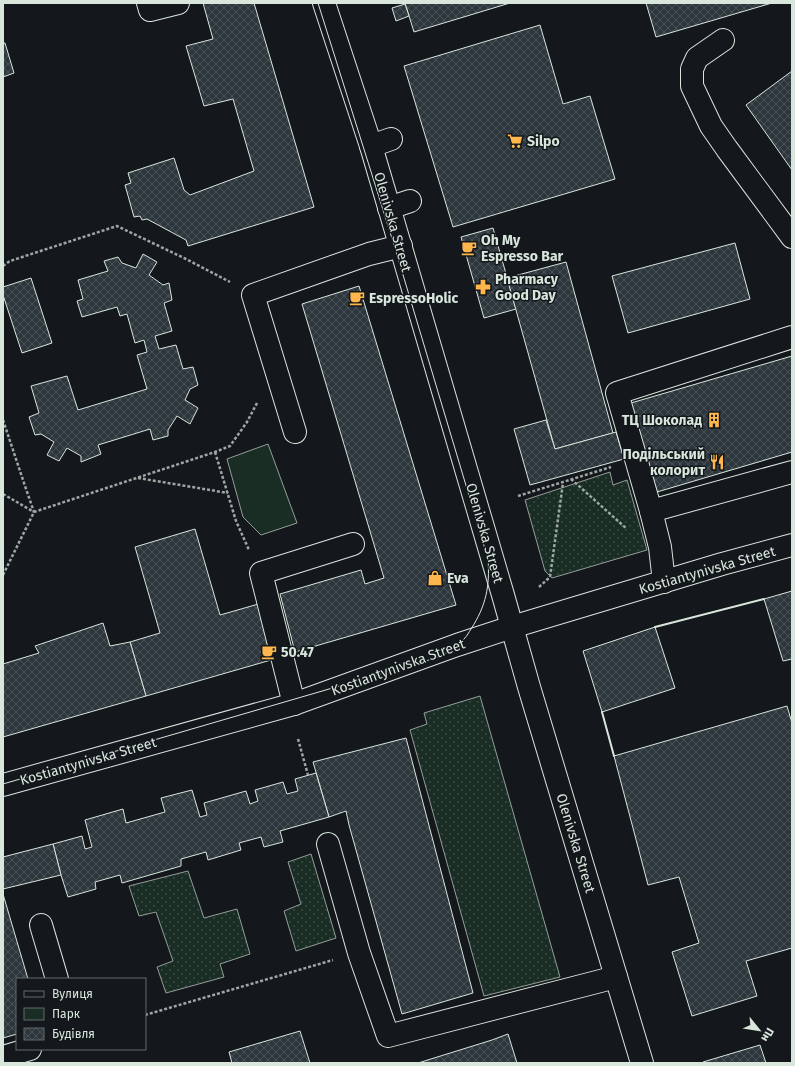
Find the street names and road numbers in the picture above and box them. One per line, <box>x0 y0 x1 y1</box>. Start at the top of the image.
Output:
street label: Olenivska Street <box>370 170 415 275</box>
street label: Olenivska Street <box>462 481 507 586</box>
street label: Kostiantynivska Street <box>637 543 778 598</box>
street label: Kostiantynivska Street <box>329 635 468 700</box>
street label: Kostiantynivska Street <box>18 734 159 789</box>
street label: Olenivska Street <box>552 791 599 896</box>

